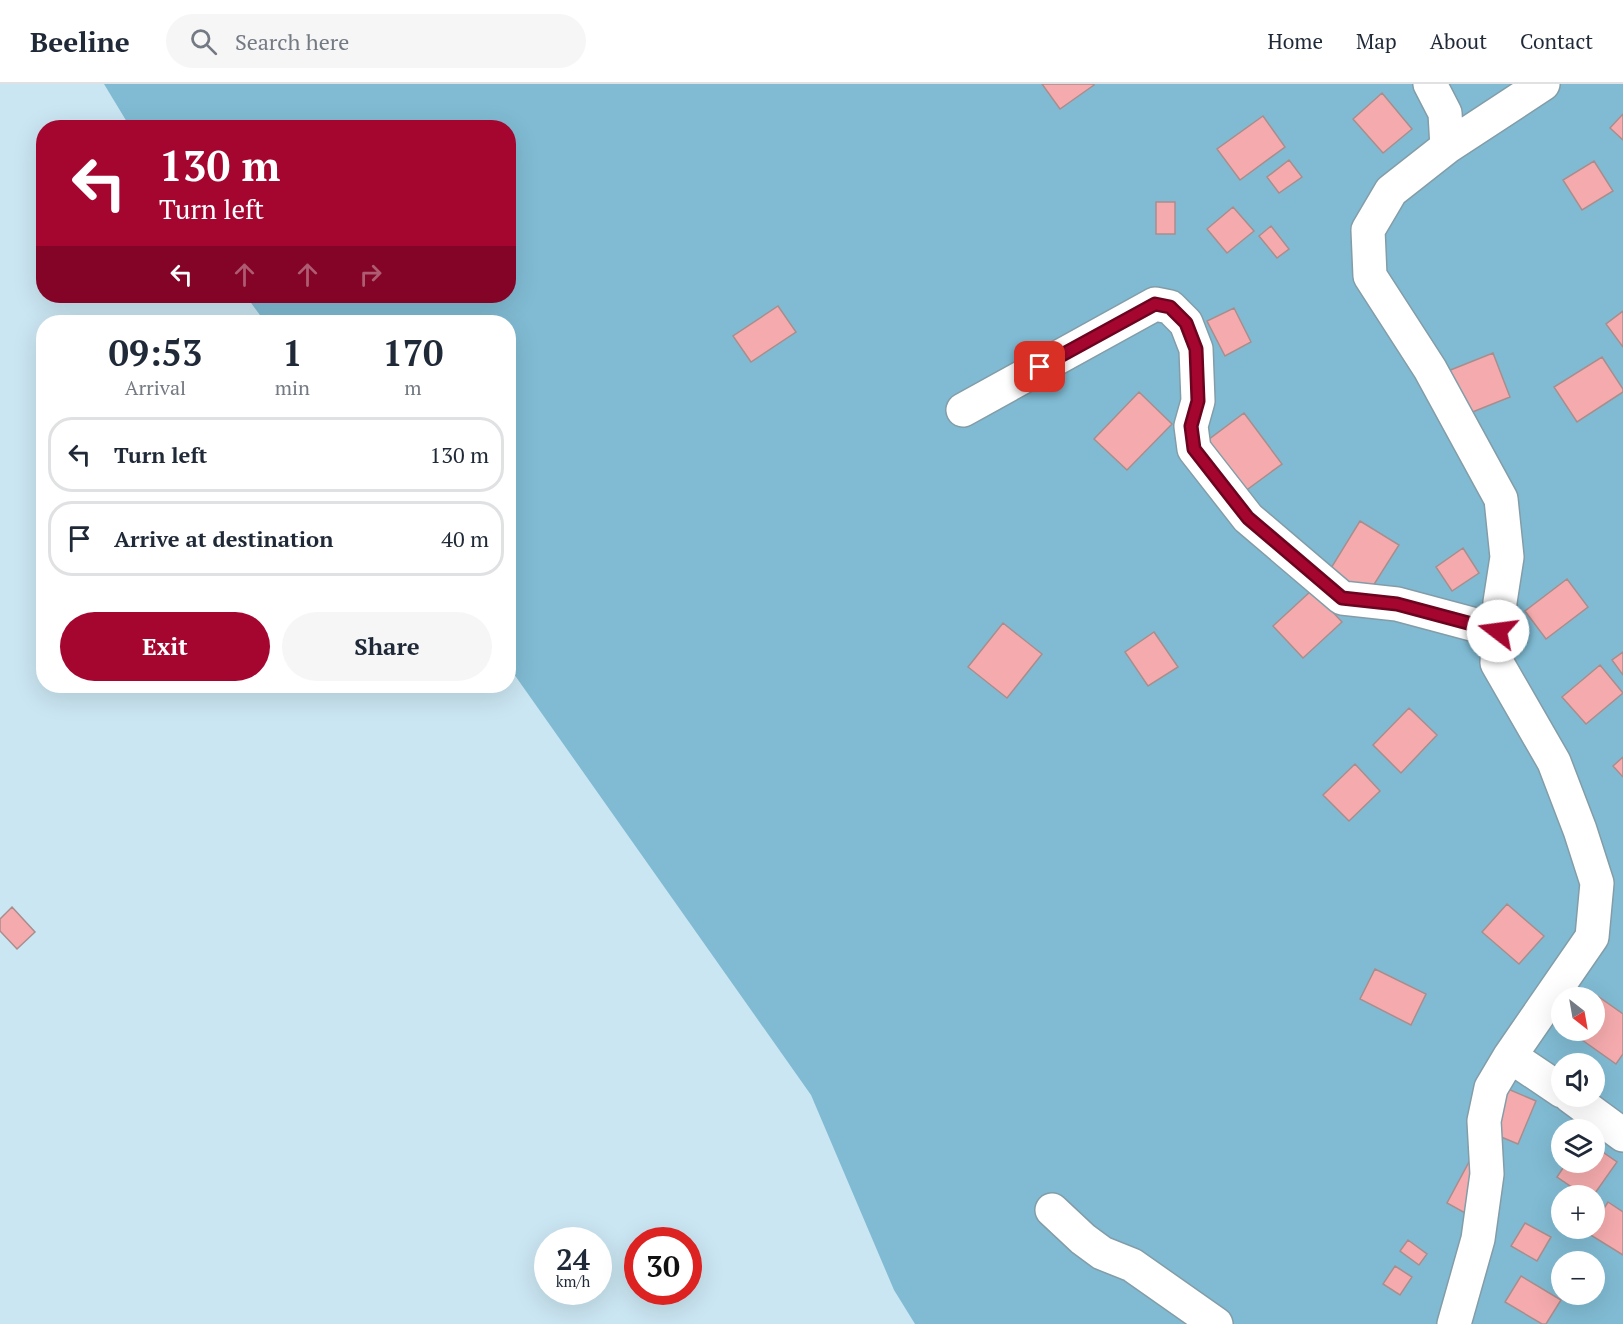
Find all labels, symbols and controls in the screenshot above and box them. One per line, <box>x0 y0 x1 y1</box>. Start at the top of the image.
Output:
search box <box>166 14 586 68</box>
text: Beeline <box>30 23 130 60</box>
icon: search <box>187 25 220 58</box>
text: Search here <box>235 27 349 56</box>
text: Home <box>1267 27 1323 55</box>
text: Map <box>1356 27 1397 55</box>
text: About <box>1430 27 1487 55</box>
text: Contact <box>1520 27 1593 55</box>
text: 130 m <box>159 137 280 193</box>
icon: left <box>60 144 138 222</box>
text: Turn left <box>159 191 264 227</box>
icon: left <box>165 258 198 291</box>
icon: ahead <box>228 258 261 291</box>
icon: ahead <box>291 258 324 291</box>
icon: right <box>354 258 387 291</box>
text: 09:53 <box>109 329 202 376</box>
text: 1 <box>282 329 303 376</box>
text: 170 <box>382 329 443 376</box>
pin <box>1014 341 1065 392</box>
icon: arrive <box>1023 350 1056 383</box>
text: Arrival <box>125 374 186 401</box>
text: min <box>275 374 310 401</box>
text: m <box>404 374 422 401</box>
icon: left <box>63 438 96 471</box>
text: Turn left <box>114 440 207 469</box>
text: 130 m <box>429 440 489 469</box>
icon: arrive <box>63 522 96 555</box>
text: Arrive at destination <box>114 524 333 553</box>
text: 40 m <box>441 524 489 553</box>
position arrow <box>1466 599 1530 663</box>
button: Exit <box>60 612 270 681</box>
button: Share <box>282 612 492 681</box>
north arrow <box>1551 987 1605 1041</box>
map controls <box>1551 987 1605 1305</box>
button: sound <box>1551 1053 1605 1107</box>
button: layers <box>1551 1119 1605 1173</box>
button: + <box>1551 1185 1605 1239</box>
speed limit sign: 30 <box>624 1227 702 1305</box>
text: 24 <box>556 1239 590 1279</box>
button: − <box>1551 1251 1605 1305</box>
text: km/h <box>556 1271 590 1291</box>

